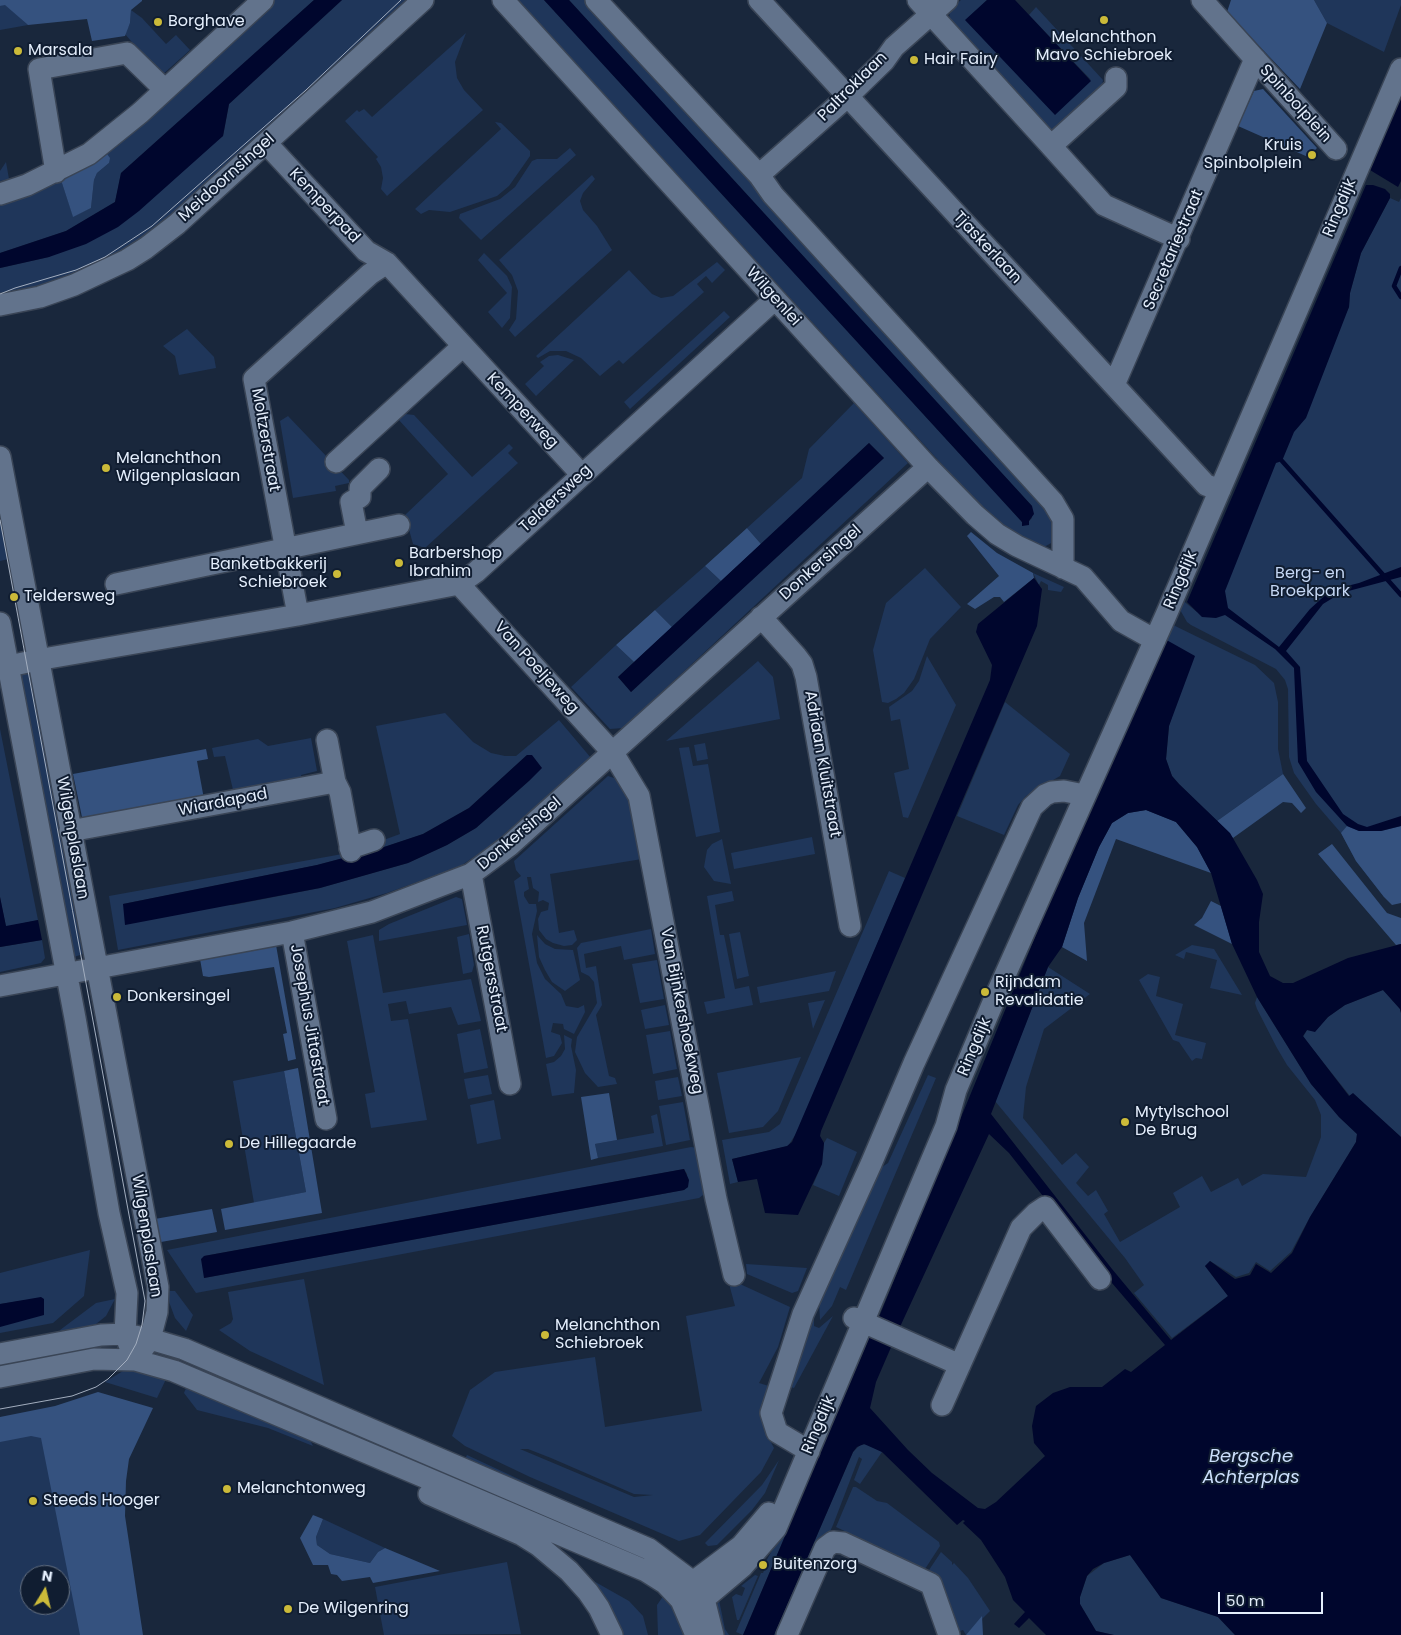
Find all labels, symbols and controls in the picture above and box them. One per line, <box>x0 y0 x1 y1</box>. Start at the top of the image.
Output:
place label: Borghave <box>168 12 245 32</box>
marker: Melanchthon Mavo Schiebroek <box>1098 14 1110 26</box>
marker: Borghave <box>152 16 164 28</box>
place label: Melanchthon Mavo Schiebroek <box>1036 28 1172 66</box>
place label: Marsala <box>28 41 92 61</box>
marker: Marsala <box>12 45 24 57</box>
street label: Paltroklaan <box>814 48 892 126</box>
place label: Hair Fairy <box>924 50 998 70</box>
marker: Hair Fairy <box>908 54 920 66</box>
street label: Spinbolplein <box>1255 61 1335 147</box>
street label: Meidoornsingel <box>175 130 279 226</box>
place label: Kruis Spinbolplein <box>1204 136 1302 174</box>
marker: Kruis Spinbolplein <box>1306 149 1318 161</box>
street label: Kemperpad <box>285 165 363 247</box>
street label: Ringdijk <box>1319 176 1361 240</box>
street label: Secretariestraat <box>1140 187 1208 313</box>
street label: Tjaskerlaan <box>949 208 1025 288</box>
street label: Wilgenlei <box>742 264 804 330</box>
street label: Kemperweg <box>482 369 562 453</box>
street label: Moltzerstraat <box>246 387 284 493</box>
place label: Melanchthon Wilgenplaslaan <box>116 449 240 487</box>
street label: Teldersweg <box>516 461 596 537</box>
marker: Melanchthon Wilgenplaslaan <box>100 462 112 474</box>
street label: Donkersingel <box>776 521 866 605</box>
place label: Barbershop Ibrahim <box>409 544 502 582</box>
street label: Ringdijk <box>1160 548 1202 612</box>
place label: Banketbakkerij Schiebroek <box>210 555 327 593</box>
marker: Barbershop Ibrahim <box>393 557 405 569</box>
park label: Berg- en Broekpark <box>1270 564 1350 602</box>
marker: Banketbakkerij Schiebroek <box>331 568 343 580</box>
place label: Teldersweg <box>24 587 115 607</box>
marker: Teldersweg <box>8 591 20 603</box>
street label: Van Poeljeweg <box>490 618 582 718</box>
street label: Adriaan Kluitstraat <box>800 689 844 839</box>
street label: Wilgenplaslaan <box>52 775 92 901</box>
street label: Wiardapad <box>177 785 269 821</box>
street label: Donkersingel <box>474 794 566 874</box>
street label: Rutgersstraat <box>471 924 511 1034</box>
street label: Van Bijnkershoekweg <box>655 926 707 1096</box>
street label: Josephus Jittastraat <box>285 943 333 1107</box>
place label: Rijndam Revalidatie <box>995 973 1084 1011</box>
marker: Rijndam Revalidatie <box>979 986 991 998</box>
place label: Donkersingel <box>127 987 230 1007</box>
marker: Donkersingel <box>111 991 123 1003</box>
street label: Ringdijk <box>954 1015 996 1079</box>
place label: Mytylschool De Brug <box>1135 1103 1229 1141</box>
marker: Mytylschool De Brug <box>1119 1116 1131 1128</box>
place label: De Hillegaarde <box>239 1134 356 1154</box>
marker: De Hillegaarde <box>223 1138 235 1150</box>
street label: Wilgenplaslaan <box>127 1173 165 1299</box>
place label: Melanchthon Schiebroek <box>555 1316 660 1354</box>
marker: Melanchthon Schiebroek <box>539 1329 551 1341</box>
street label: Ringdijk <box>798 1393 840 1457</box>
water label: Bergsche Achterplas <box>1202 1446 1300 1488</box>
place label: Melanchtonweg <box>237 1479 366 1499</box>
marker: Melanchtonweg <box>221 1483 233 1495</box>
place label: Steeds Hooger <box>43 1491 160 1511</box>
marker: Steeds Hooger <box>27 1495 39 1507</box>
place label: Buitenzorg <box>773 1555 857 1575</box>
marker: Buitenzorg <box>757 1559 769 1571</box>
north arrow <box>20 1565 70 1615</box>
text: N <box>40 1565 54 1587</box>
scale bar <box>1221 1582 1326 1614</box>
text: 50 m <box>1226 1590 1264 1611</box>
place label: De Wilgenring <box>298 1599 409 1619</box>
marker: De Wilgenring <box>282 1603 294 1615</box>

